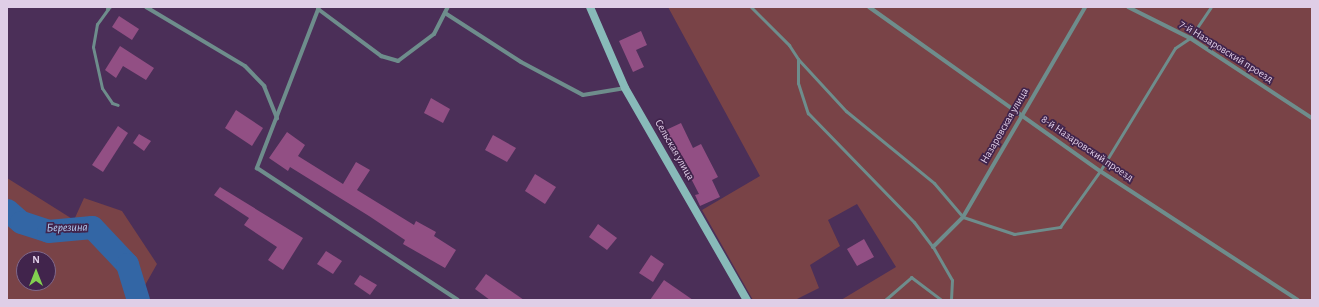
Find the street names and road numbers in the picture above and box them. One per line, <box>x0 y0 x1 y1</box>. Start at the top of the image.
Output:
street label: 7-й Назаровский проезд <box>1177 18 1275 86</box>
street label: Назаровская улица <box>978 86 1032 166</box>
street label: 8-й Назаровский проезд <box>1038 113 1136 185</box>
street label: Сельская улица <box>651 117 697 183</box>

